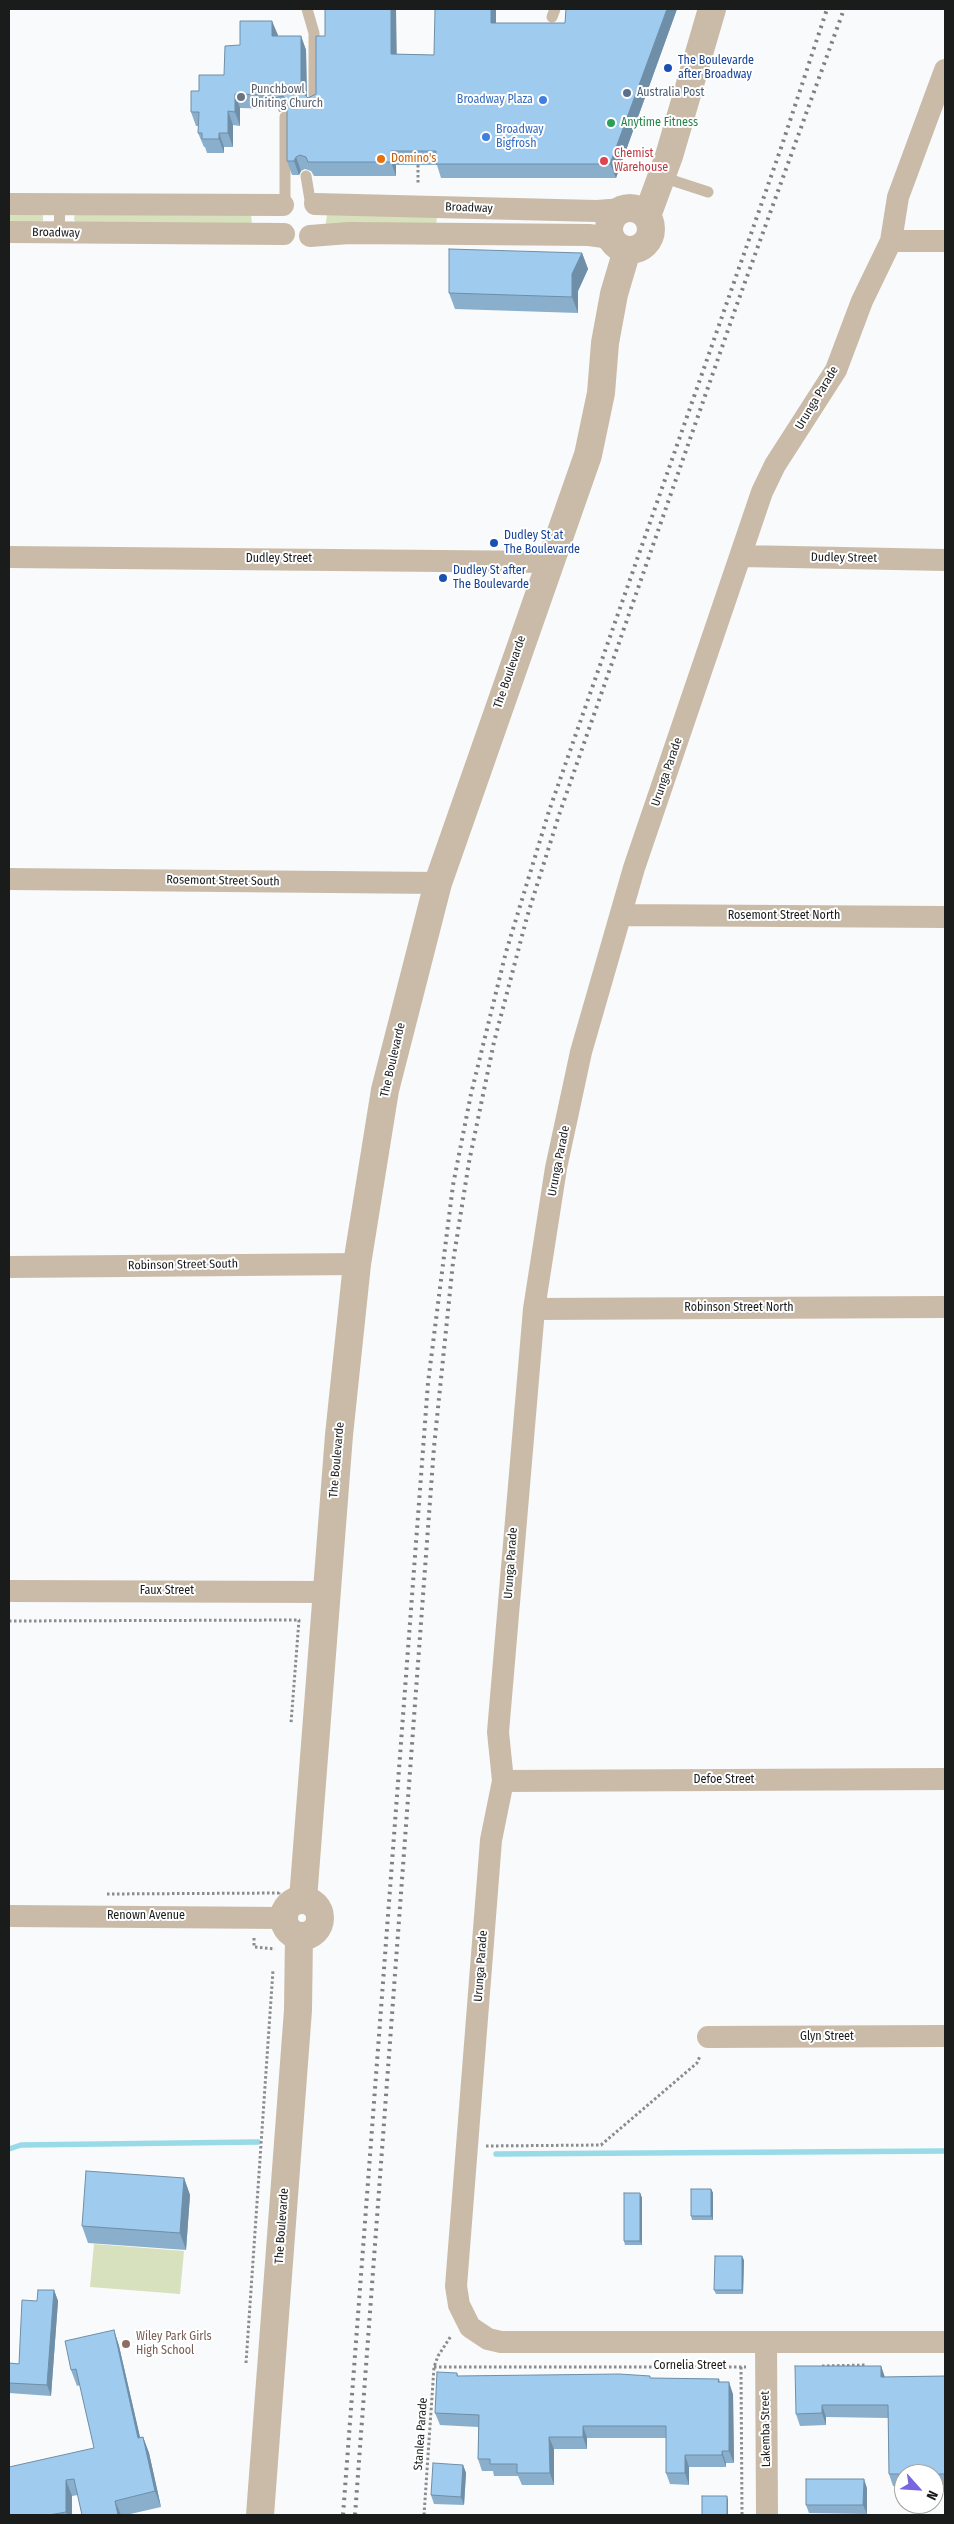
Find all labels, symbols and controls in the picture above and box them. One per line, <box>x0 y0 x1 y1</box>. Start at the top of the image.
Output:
place label: The Boulevarde after Broadway <box>678 54 754 82</box>
marker: The Boulevarde after Broadway <box>662 62 674 74</box>
place label: Punchbowl Uniting Church <box>251 83 323 111</box>
place label: Australia Post <box>637 86 704 100</box>
marker: Australia Post <box>621 87 633 99</box>
marker: Punchbowl Uniting Church <box>235 91 247 103</box>
place label: Broadway Plaza <box>457 93 533 107</box>
marker: Broadway Plaza <box>537 94 549 106</box>
place label: Anytime Fitness <box>621 116 698 130</box>
marker: Anytime Fitness <box>605 117 617 129</box>
place label: Broadway Bigfrosh <box>496 123 544 151</box>
marker: Broadway Bigfrosh <box>480 131 492 143</box>
place label: Chemist Warehouse <box>614 147 668 175</box>
place label: Domino's <box>391 152 436 166</box>
marker: Domino's <box>375 153 387 165</box>
marker: Chemist Warehouse <box>598 155 610 167</box>
street label: Broadway <box>445 200 493 216</box>
street label: Broadway <box>32 225 80 241</box>
street label: Urunga Parade <box>792 364 842 432</box>
place label: Dudley St at The Boulevarde <box>504 529 580 557</box>
marker: Dudley St at The Boulevarde <box>488 537 500 549</box>
street label: Dudley Street <box>811 550 877 566</box>
street label: Dudley Street <box>246 552 312 566</box>
place label: Dudley St after The Boulevarde <box>453 564 529 592</box>
marker: Dudley St after The Boulevarde <box>437 572 449 584</box>
street label: The Boulevarde <box>491 634 529 710</box>
street label: Urunga Parade <box>649 736 685 808</box>
street label: Rosemont Street South <box>166 873 280 889</box>
street label: Rosemont Street North <box>728 909 840 923</box>
street label: The Boulevarde <box>377 1021 409 1099</box>
street label: Urunga Parade <box>545 1125 573 1197</box>
street label: Robinson Street South <box>128 1257 238 1273</box>
street label: Robinson Street North <box>684 1301 794 1315</box>
street label: The Boulevarde <box>327 1422 347 1498</box>
street label: Urunga Parade <box>501 1527 521 1599</box>
street label: Faux Street <box>140 1584 194 1598</box>
street label: Defoe Street <box>693 1773 755 1787</box>
street label: Renown Avenue <box>107 1909 185 1923</box>
street label: Urunga Parade <box>471 1930 491 2002</box>
street label: Glyn Street <box>800 2030 854 2044</box>
street label: The Boulevarde <box>272 2188 292 2264</box>
place label: Wiley Park Girls High School <box>136 2330 212 2358</box>
marker: Wiley Park Girls High School <box>120 2338 132 2350</box>
street label: Cornelia Street <box>653 2359 727 2373</box>
street label: Lakemba Street <box>758 2391 774 2467</box>
street label: Stanlea Parade <box>411 2397 431 2471</box>
north arrow <box>894 2464 944 2514</box>
text: N <box>923 2488 942 2503</box>

